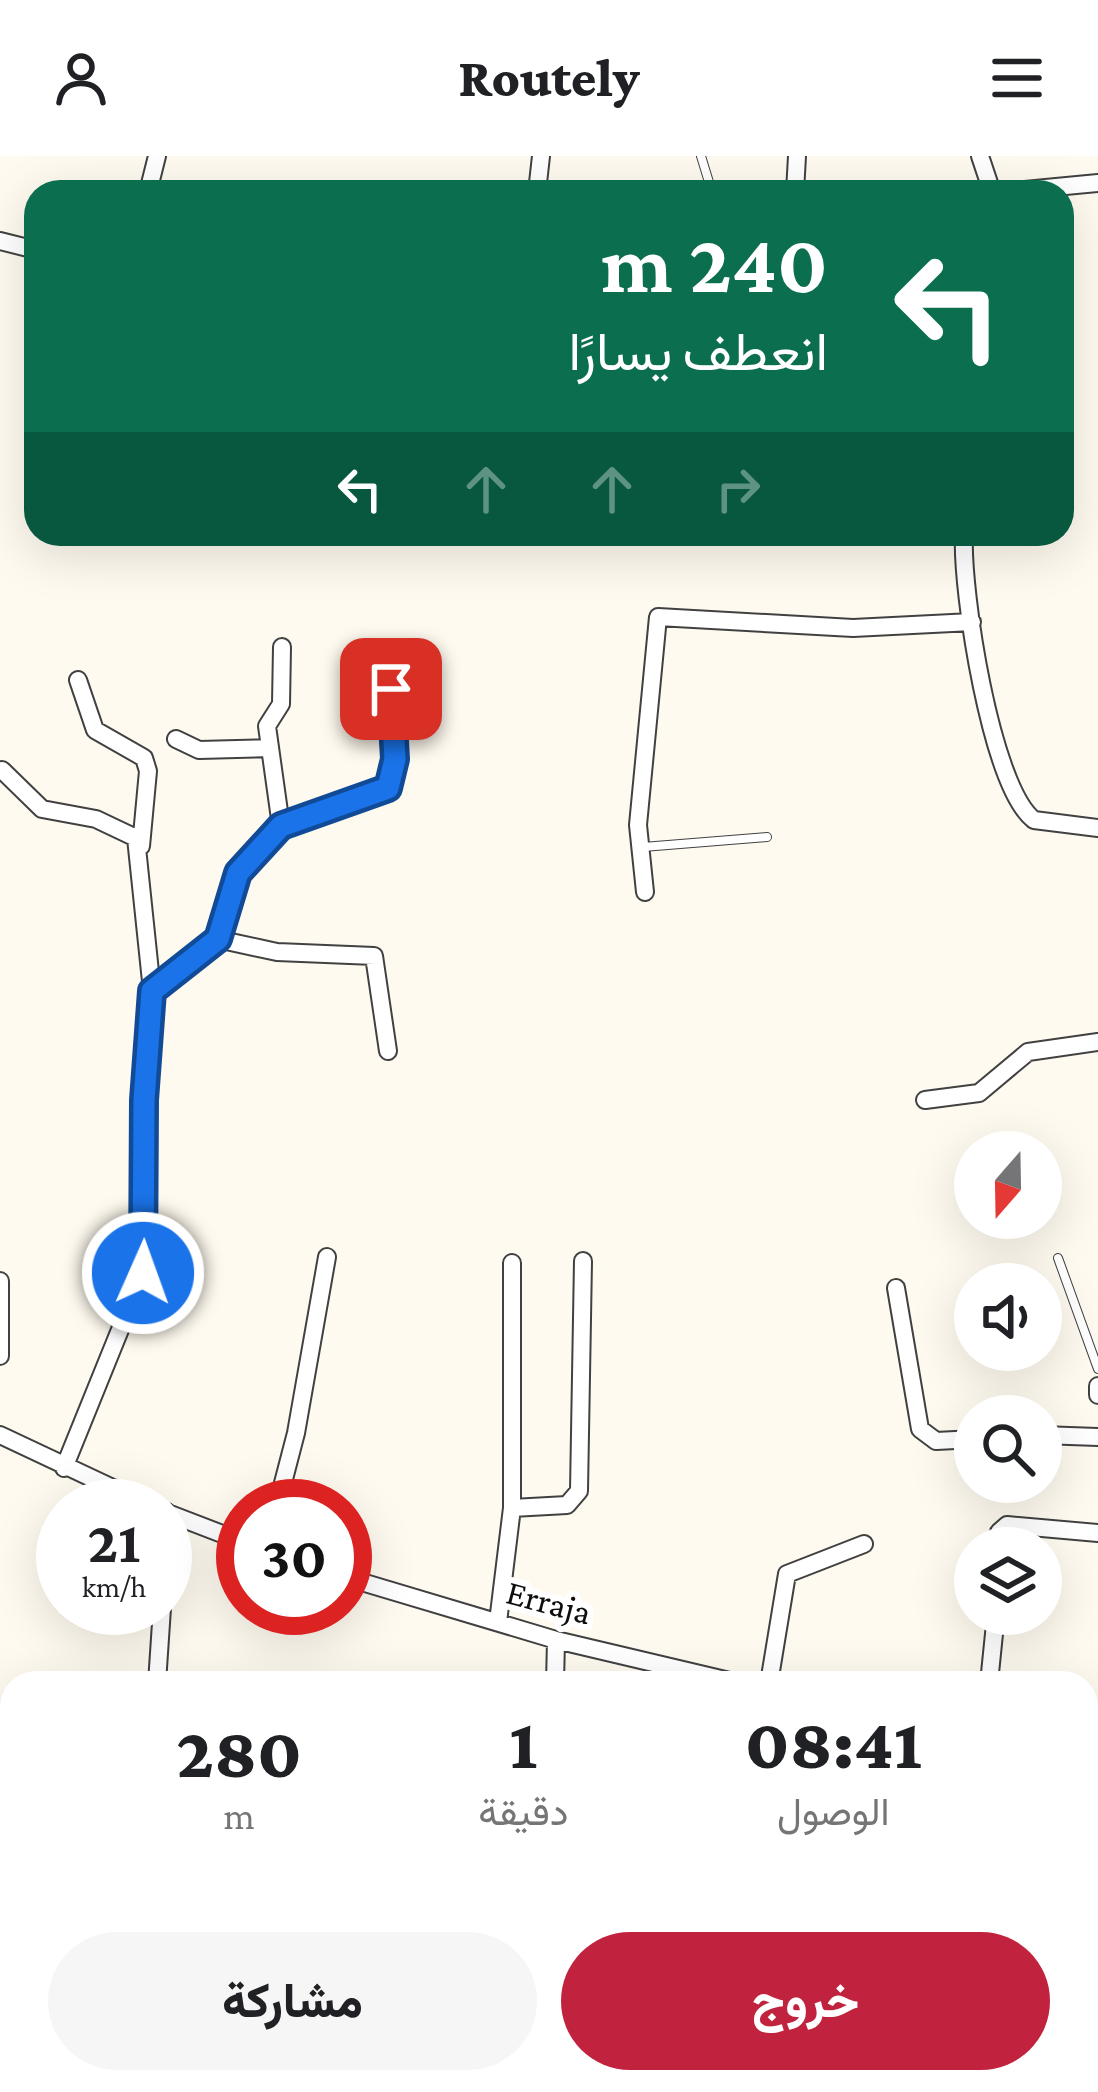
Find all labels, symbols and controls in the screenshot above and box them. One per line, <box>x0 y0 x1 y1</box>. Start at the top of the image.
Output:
icon: person <box>48 45 114 111</box>
icon: menu <box>984 45 1050 111</box>
text: Routely <box>458 48 640 108</box>
text: 240 m <box>602 217 828 310</box>
icon: left <box>870 228 1026 384</box>
text: انعطف يسارًا <box>569 322 828 382</box>
icon: left <box>327 456 393 522</box>
icon: ahead <box>453 456 519 522</box>
icon: ahead <box>579 456 645 522</box>
icon: right <box>705 456 771 522</box>
pin <box>340 638 442 740</box>
icon: arrive <box>358 656 424 722</box>
north arrow <box>954 1131 1062 1239</box>
map controls <box>954 1131 1062 1635</box>
position arrow <box>80 1210 206 1336</box>
button: sound <box>954 1263 1062 1371</box>
button: search <box>954 1395 1062 1503</box>
speed limit sign: 30 <box>216 1479 372 1635</box>
text: 21 <box>87 1508 141 1575</box>
button: layers <box>954 1527 1062 1635</box>
text: km/h <box>82 1570 146 1603</box>
street label: Erraja <box>502 1571 596 1633</box>
text: 1 <box>509 1703 537 1783</box>
text: 08:41 <box>745 1703 922 1783</box>
text: 280 <box>176 1712 302 1792</box>
text: دقيقة <box>478 1790 568 1833</box>
text: الوصول <box>777 1790 890 1833</box>
text: m <box>223 1794 255 1837</box>
button: مشاركة <box>48 1932 537 2070</box>
button: خروج <box>561 1932 1050 2070</box>

